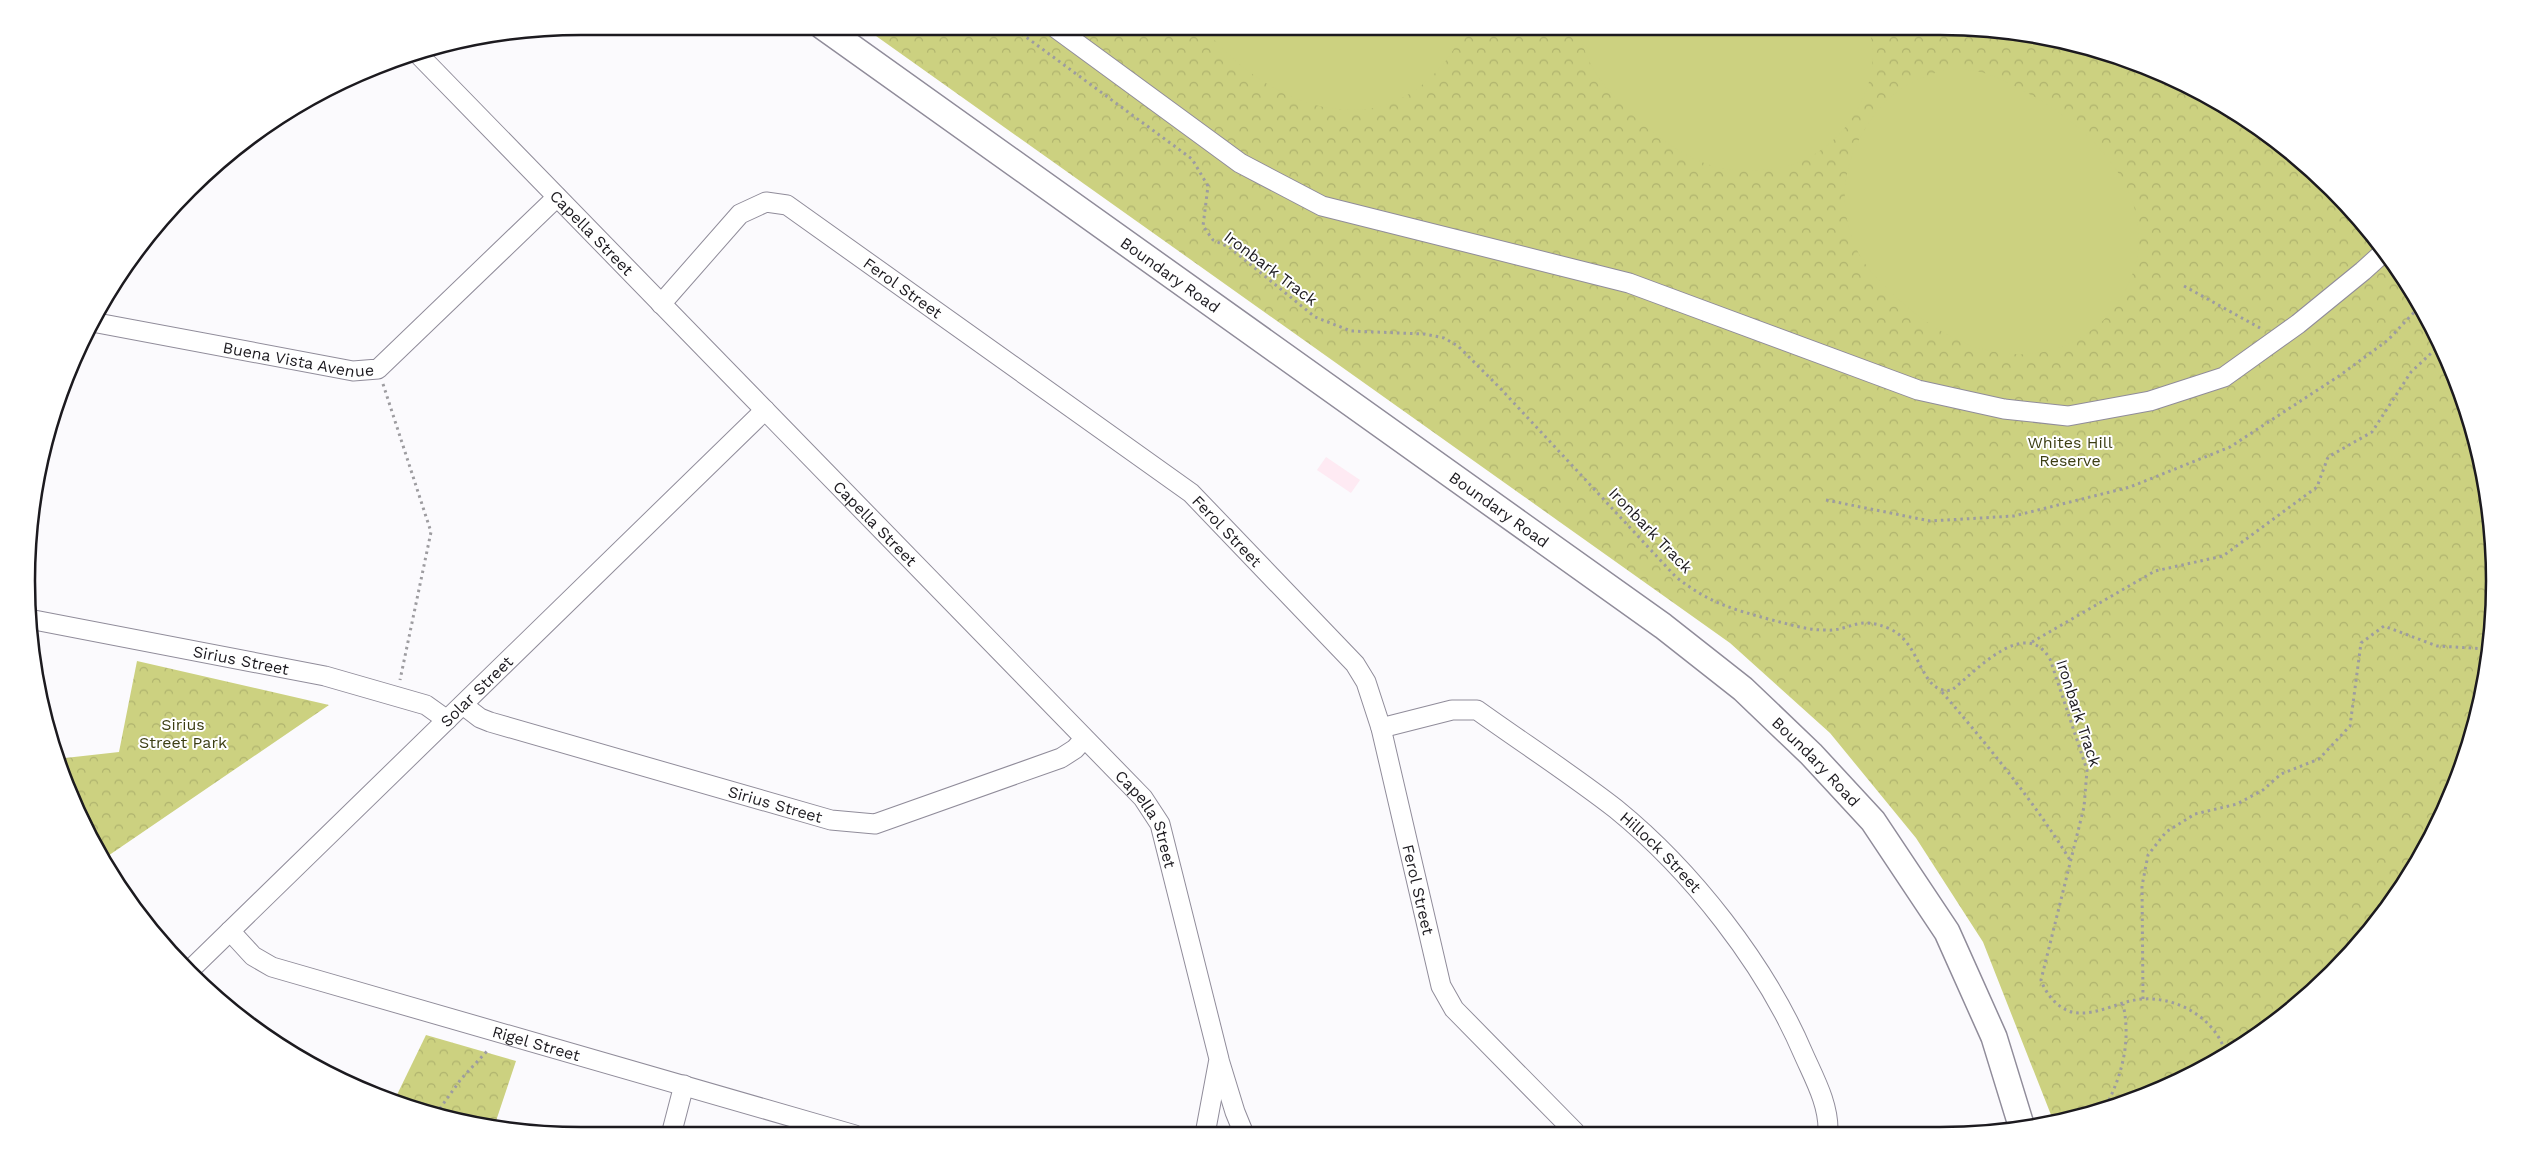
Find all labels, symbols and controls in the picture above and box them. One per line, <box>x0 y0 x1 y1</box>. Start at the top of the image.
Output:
street label: Capella Street <box>546 186 637 280</box>
street label: Ironbark Track <box>1220 227 1321 310</box>
street label: Boundary Road <box>1117 233 1224 317</box>
street label: Ferol Street <box>860 254 946 323</box>
street label: Buena Vista Avenue <box>221 338 375 381</box>
park label: Whites Hill Reserve <box>2027 433 2113 470</box>
street label: Boundary Road <box>1445 468 1553 552</box>
street label: Capella Street <box>829 477 921 570</box>
street label: Ironbark Track <box>1605 484 1696 577</box>
street label: Ferol Street <box>1188 491 1266 571</box>
street label: Sirius Street <box>191 642 291 679</box>
street label: Solar Street <box>436 652 517 731</box>
street label: Ironbark Track <box>2052 657 2105 769</box>
street label: Boundary Road <box>1768 713 1864 811</box>
park label: Sirius Street Park <box>139 715 227 752</box>
street label: Capella Street <box>1111 766 1180 870</box>
street label: Sirius Street <box>726 782 825 827</box>
street label: Hillock Street <box>1616 808 1705 897</box>
street label: Ferol Street <box>1398 843 1438 937</box>
street label: Rigel Street <box>490 1022 583 1065</box>

